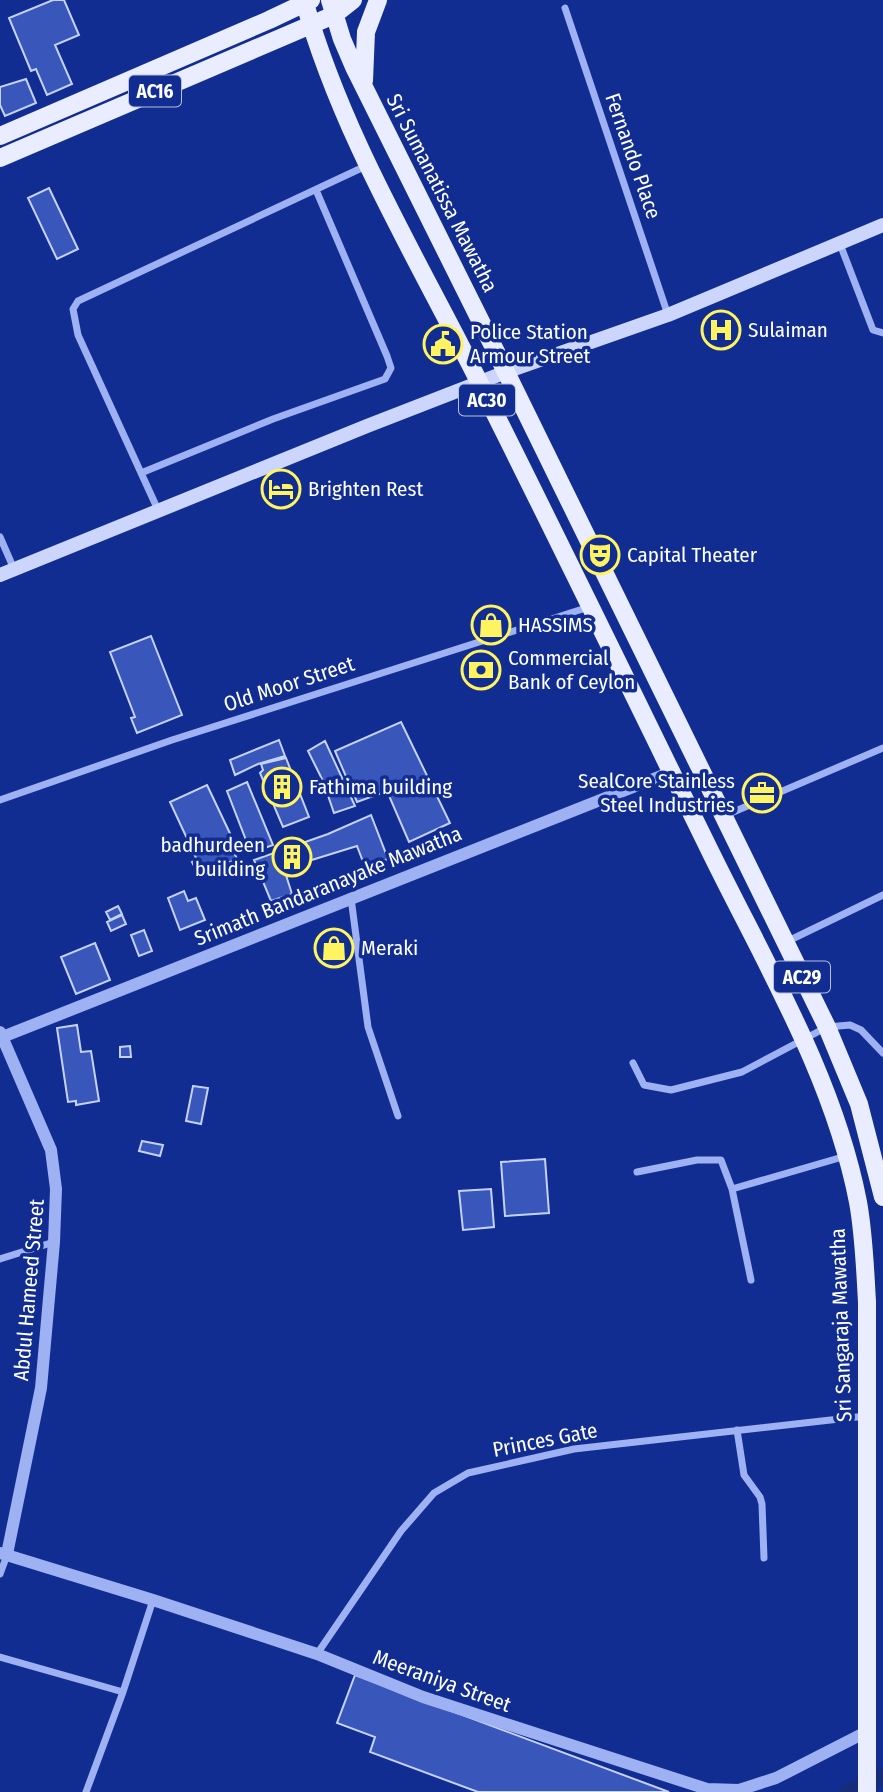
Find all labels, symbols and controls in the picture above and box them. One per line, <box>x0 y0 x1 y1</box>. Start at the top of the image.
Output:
road number: AC16 <box>129 76 181 106</box>
street label: Sri Sumanatissa Mawatha <box>381 89 503 297</box>
street label: Fernando Place <box>599 90 667 222</box>
hospital icon: Sulaiman <box>700 309 742 351</box>
place label: Sulaiman <box>748 317 828 343</box>
place label: Police Station Armour Street <box>470 319 591 369</box>
public building icon: Police Station Armour Street <box>422 323 464 365</box>
road number: AC30 <box>459 384 515 416</box>
hotel icon: Brighten Rest <box>260 468 302 510</box>
place label: Brighten Rest <box>308 476 423 502</box>
theatre icon: Capital Theater <box>579 534 621 576</box>
place label: Capital Theater <box>627 542 758 568</box>
shop icon: HASSIMS <box>470 604 512 646</box>
place label: HASSIMS <box>518 612 593 638</box>
place label: Commercial Bank of Ceylon <box>508 645 635 695</box>
bank icon: Commercial Bank of Ceylon <box>460 649 502 691</box>
street label: Old Moor Street <box>220 651 358 717</box>
building icon: Fathima building <box>261 766 303 808</box>
place label: SealCore Stainless Steel Industries <box>578 768 735 818</box>
office icon: SealCore Stainless Steel Industries <box>741 772 783 814</box>
place label: Fathima building <box>309 774 452 800</box>
street label: Srimath Bandaranayake Mawatha <box>190 820 466 952</box>
place label: badhurdeen building <box>161 832 265 882</box>
building icon: badhurdeen building <box>271 836 313 878</box>
shop icon: Meraki <box>313 927 355 969</box>
place label: Meraki <box>361 935 418 961</box>
road number: AC29 <box>774 962 830 993</box>
street label: Abdul Hameed Street <box>8 1198 50 1382</box>
street label: Sri Sangaraja Mawatha <box>825 1228 857 1422</box>
street label: Princes Gate <box>490 1417 600 1463</box>
street label: Meeraniya Street <box>369 1644 515 1718</box>

